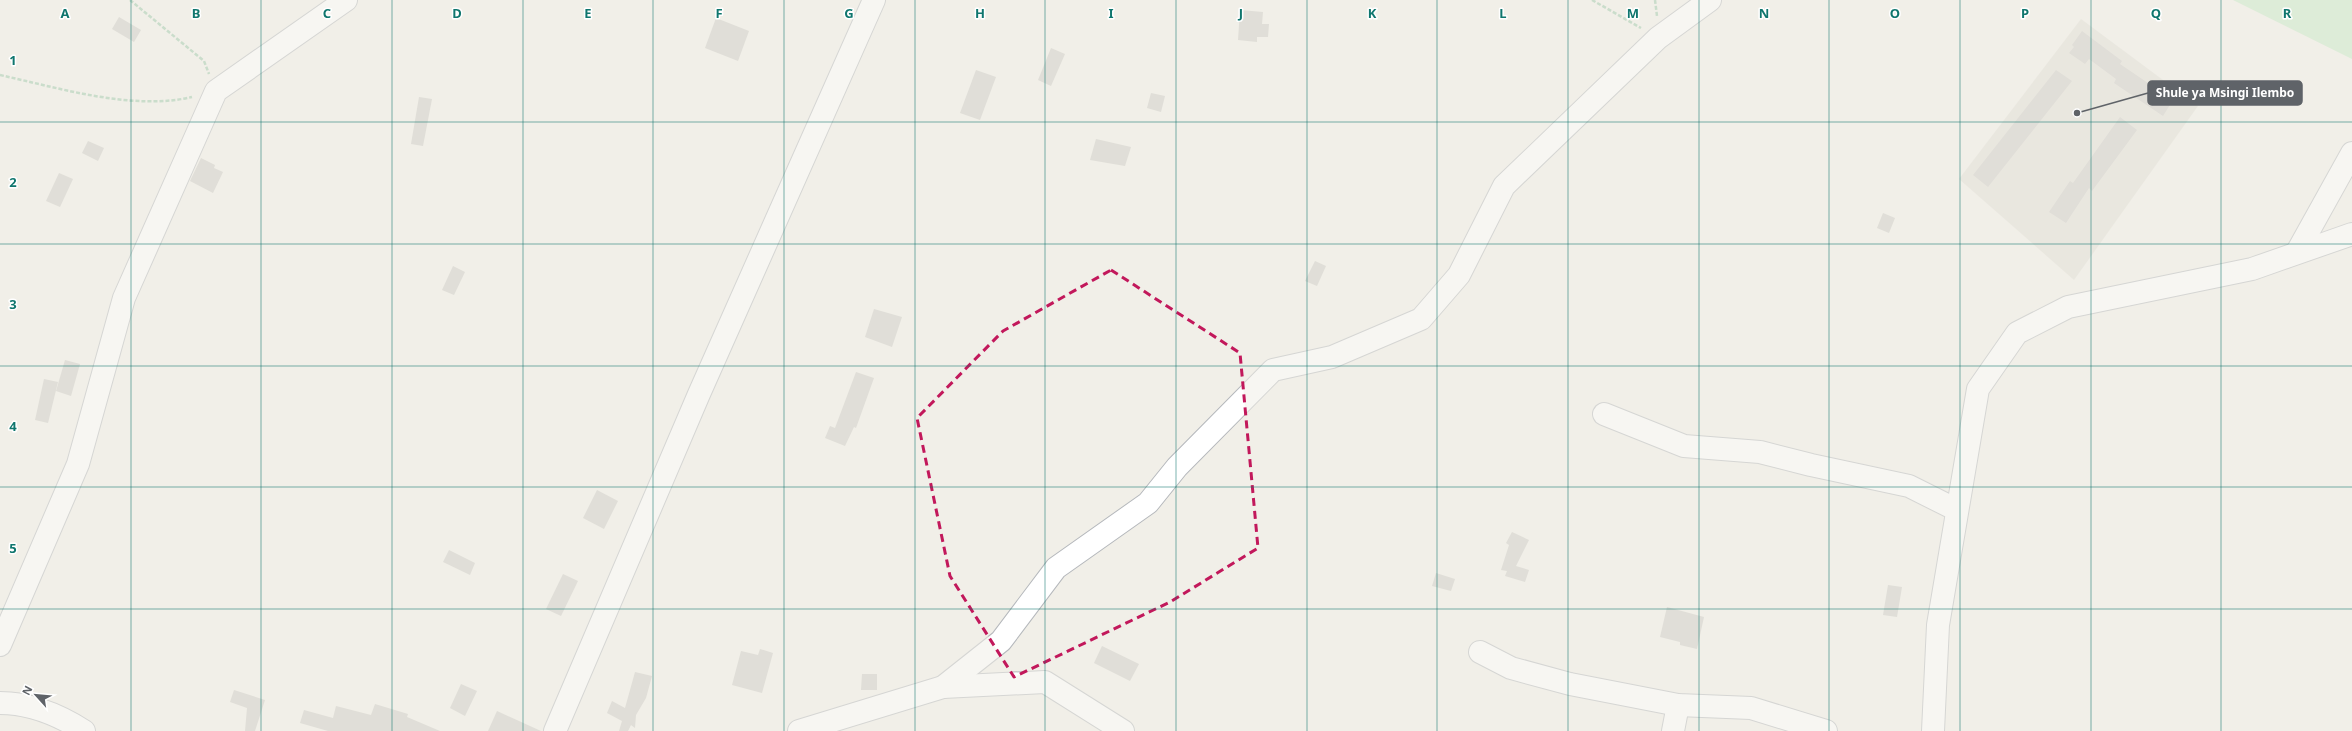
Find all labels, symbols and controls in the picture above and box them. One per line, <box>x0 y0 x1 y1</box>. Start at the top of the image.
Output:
text: A <box>61 4 70 22</box>
text: B <box>192 4 200 22</box>
text: C <box>323 4 331 22</box>
text: D <box>452 4 462 22</box>
text: E <box>584 4 592 22</box>
text: F <box>715 4 723 22</box>
text: G <box>844 4 854 22</box>
text: H <box>975 4 985 22</box>
text: I <box>1108 4 1114 22</box>
text: J <box>1238 4 1243 22</box>
text: K <box>1368 4 1377 22</box>
text: L <box>1499 4 1507 22</box>
text: M <box>1627 4 1639 22</box>
text: N <box>1759 4 1769 22</box>
text: O <box>1890 4 1900 22</box>
text: P <box>2021 4 2029 22</box>
text: Q <box>2151 4 2161 22</box>
text: R <box>2283 4 2292 22</box>
text: 1 <box>9 51 17 69</box>
callout: Shule ya Msingi Ilembo <box>2148 81 2302 105</box>
text: Shule ya Msingi Ilembo <box>2156 84 2294 101</box>
text: 2 <box>9 173 17 191</box>
text: 3 <box>9 295 17 313</box>
text: 4 <box>9 417 17 435</box>
text: 5 <box>9 539 17 557</box>
north arrow <box>16 675 56 715</box>
text: N <box>18 683 35 698</box>

